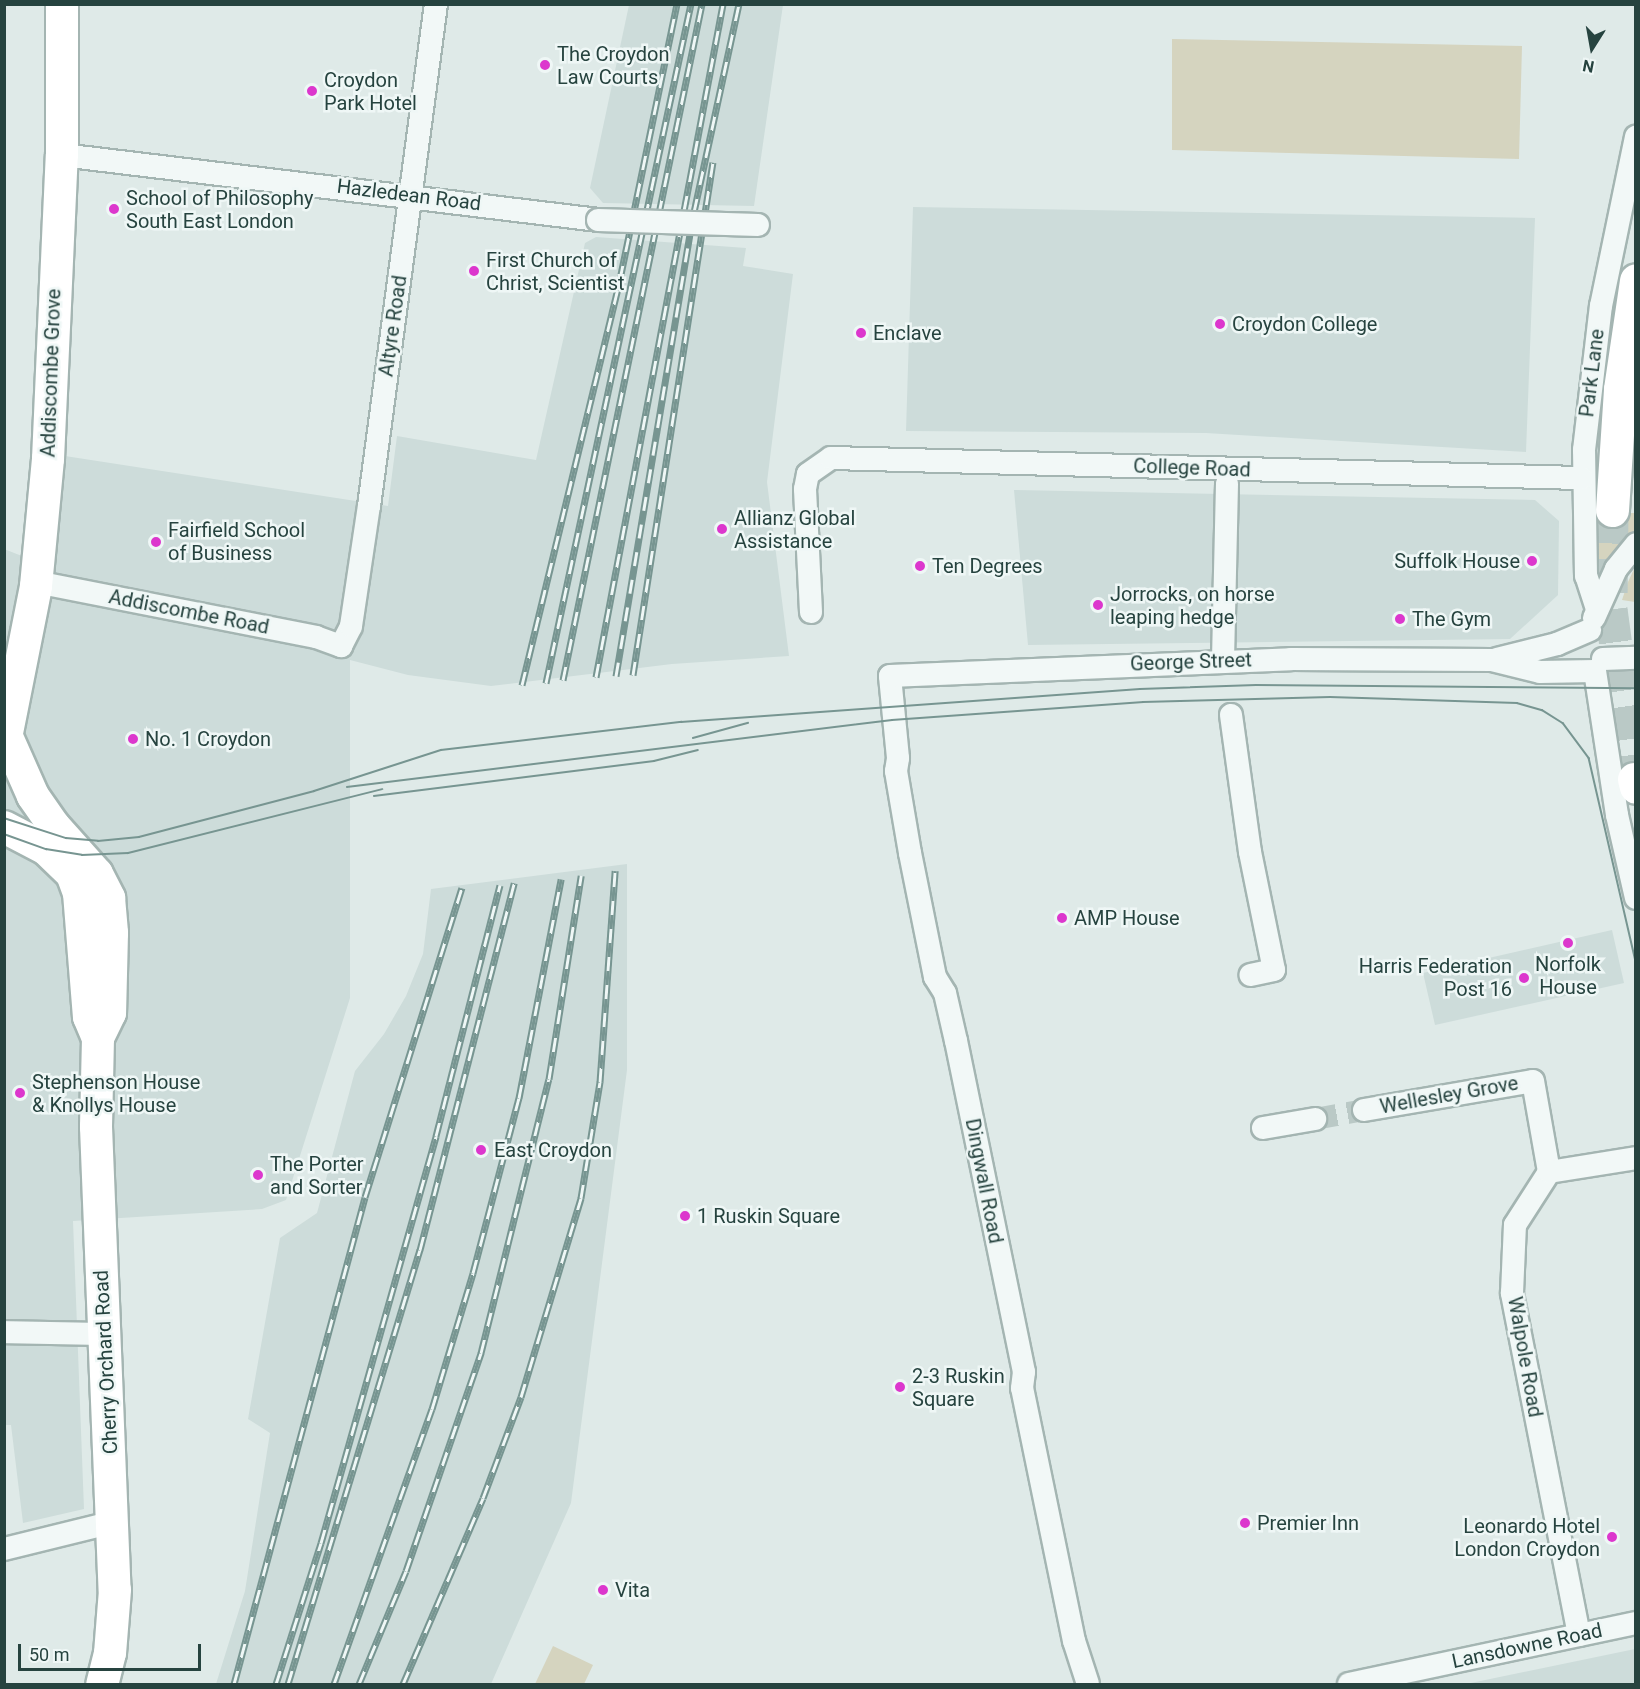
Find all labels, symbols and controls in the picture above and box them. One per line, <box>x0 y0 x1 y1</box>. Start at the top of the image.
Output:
north arrow <box>1562 18 1622 78</box>
place label: The Croydon Law Courts <box>557 42 669 89</box>
text: N <box>1581 56 1596 77</box>
marker: The Croydon Law Courts <box>538 58 552 72</box>
place label: Croydon Park Hotel <box>324 68 417 115</box>
marker: Croydon Park Hotel <box>305 84 319 98</box>
street label: Hazledean Road <box>335 174 483 216</box>
place label: School of Philosophy South East London <box>126 186 314 233</box>
marker: School of Philosophy South East London <box>107 202 121 216</box>
place label: First Church of Christ, Scientist <box>486 248 625 295</box>
marker: First Church of Christ, Scientist <box>467 264 481 278</box>
street label: Altyre Road <box>374 274 412 378</box>
street label: Addiscombe Grove <box>36 288 66 458</box>
place label: Croydon College <box>1232 312 1377 336</box>
marker: Croydon College <box>1213 317 1227 331</box>
place label: Enclave <box>873 321 942 345</box>
marker: Enclave <box>854 326 868 340</box>
street label: Park Lane <box>1575 328 1609 418</box>
street label: College Road <box>1133 454 1251 482</box>
place label: Allianz Global Assistance <box>734 506 855 553</box>
place label: Fairfield School of Business <box>168 518 305 565</box>
marker: Allianz Global Assistance <box>715 522 729 536</box>
marker: Fairfield School of Business <box>149 535 163 549</box>
place label: Suffolk House <box>1394 549 1520 573</box>
place label: Ten Degrees <box>932 554 1043 578</box>
marker: Suffolk House <box>1525 554 1539 568</box>
marker: Ten Degrees <box>913 559 927 573</box>
place label: Jorrocks, on horse leaping hedge <box>1110 582 1275 629</box>
street label: Addiscombe Road <box>107 585 271 639</box>
marker: Jorrocks, on horse leaping hedge <box>1091 598 1105 612</box>
place label: The Gym <box>1412 607 1491 631</box>
marker: The Gym <box>1393 612 1407 626</box>
street label: George Street <box>1130 648 1252 676</box>
place label: No. 1 Croydon <box>145 727 271 751</box>
marker: No. 1 Croydon <box>126 732 140 746</box>
place label: AMP House <box>1074 906 1180 930</box>
marker: AMP House <box>1055 911 1069 925</box>
marker: Norfolk House <box>1561 936 1575 950</box>
place label: Norfolk House <box>1535 952 1601 999</box>
place label: Harris Federation Post 16 <box>1359 954 1512 1001</box>
marker: Harris Federation Post 16 <box>1517 971 1531 985</box>
place label: Stephenson House & Knollys House <box>32 1070 200 1117</box>
street label: Wellesley Grove <box>1378 1071 1520 1119</box>
marker: Stephenson House & Knollys House <box>13 1086 27 1100</box>
street label: Dingwall Road <box>960 1117 1008 1245</box>
place label: East Croydon <box>494 1138 612 1162</box>
marker: East Croydon <box>472 1141 490 1159</box>
place label: The Porter and Sorter <box>270 1152 364 1199</box>
marker: The Porter and Sorter <box>251 1168 265 1182</box>
place label: 1 Ruskin Square <box>697 1204 840 1228</box>
marker: 1 Ruskin Square <box>678 1209 692 1223</box>
street label: Cherry Orchard Road <box>89 1269 123 1455</box>
street label: Walpole Road <box>1503 1295 1547 1419</box>
place label: 2-3 Ruskin Square <box>912 1364 1005 1411</box>
marker: 2-3 Ruskin Square <box>893 1380 907 1394</box>
place label: Premier Inn <box>1257 1511 1359 1535</box>
place label: Leonardo Hotel London Croydon <box>1454 1514 1600 1561</box>
marker: Premier Inn <box>1238 1516 1252 1530</box>
marker: Leonardo Hotel London Croydon <box>1605 1530 1619 1544</box>
place label: Vita <box>615 1578 650 1602</box>
marker: Vita <box>596 1583 610 1597</box>
street label: Lansdowne Road <box>1450 1618 1604 1674</box>
scale bar <box>21 1632 204 1670</box>
text: 50 m <box>29 1644 69 1665</box>

